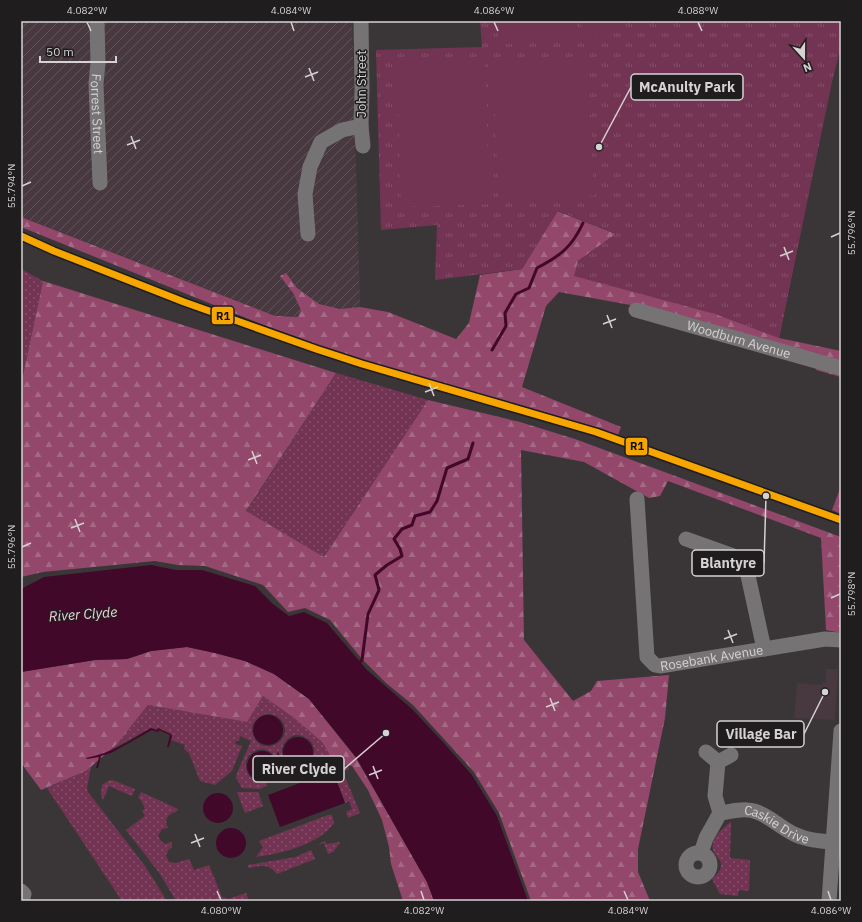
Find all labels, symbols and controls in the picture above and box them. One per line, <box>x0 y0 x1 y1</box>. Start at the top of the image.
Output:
text: 4.082°W <box>67 4 107 17</box>
text: 4.084°W <box>271 4 311 17</box>
text: 4.086°W <box>474 4 514 17</box>
text: 4.088°W <box>678 4 718 17</box>
scale bar <box>40 38 116 64</box>
north arrow <box>784 38 824 78</box>
text: 50 m <box>46 44 74 59</box>
street label: John Street <box>353 50 370 118</box>
text: N <box>801 59 814 75</box>
street label: Forrest Street <box>87 73 107 154</box>
callout: McAnulty Park <box>631 74 743 100</box>
text: McAnulty Park <box>639 78 736 96</box>
text: 55.794°N <box>5 164 18 208</box>
text: 55.796°N <box>845 211 858 255</box>
line badge: R1 <box>211 306 234 325</box>
text: R1 <box>216 309 230 323</box>
street label: Woodburn Avenue <box>685 316 793 362</box>
line badge: R1 <box>625 437 648 456</box>
text: R1 <box>630 439 644 453</box>
text: 55.796°N <box>5 525 18 569</box>
callout: Blantyre <box>692 550 764 576</box>
text: Blantyre <box>700 554 756 572</box>
text: 55.798°N <box>845 572 858 616</box>
water label: River Clyde <box>48 603 118 625</box>
street label: Rosebank Avenue <box>659 641 764 674</box>
callout: Village Bar <box>717 721 804 747</box>
text: Village Bar <box>725 725 797 743</box>
callout: River Clyde <box>253 756 344 782</box>
text: River Clyde <box>262 760 336 778</box>
street label: Caskie Drive <box>744 801 811 847</box>
text: 4.080°W <box>201 904 241 917</box>
text: 4.082°W <box>404 904 444 917</box>
text: 4.084°W <box>608 904 648 917</box>
text: 4.086°W <box>811 904 851 917</box>

